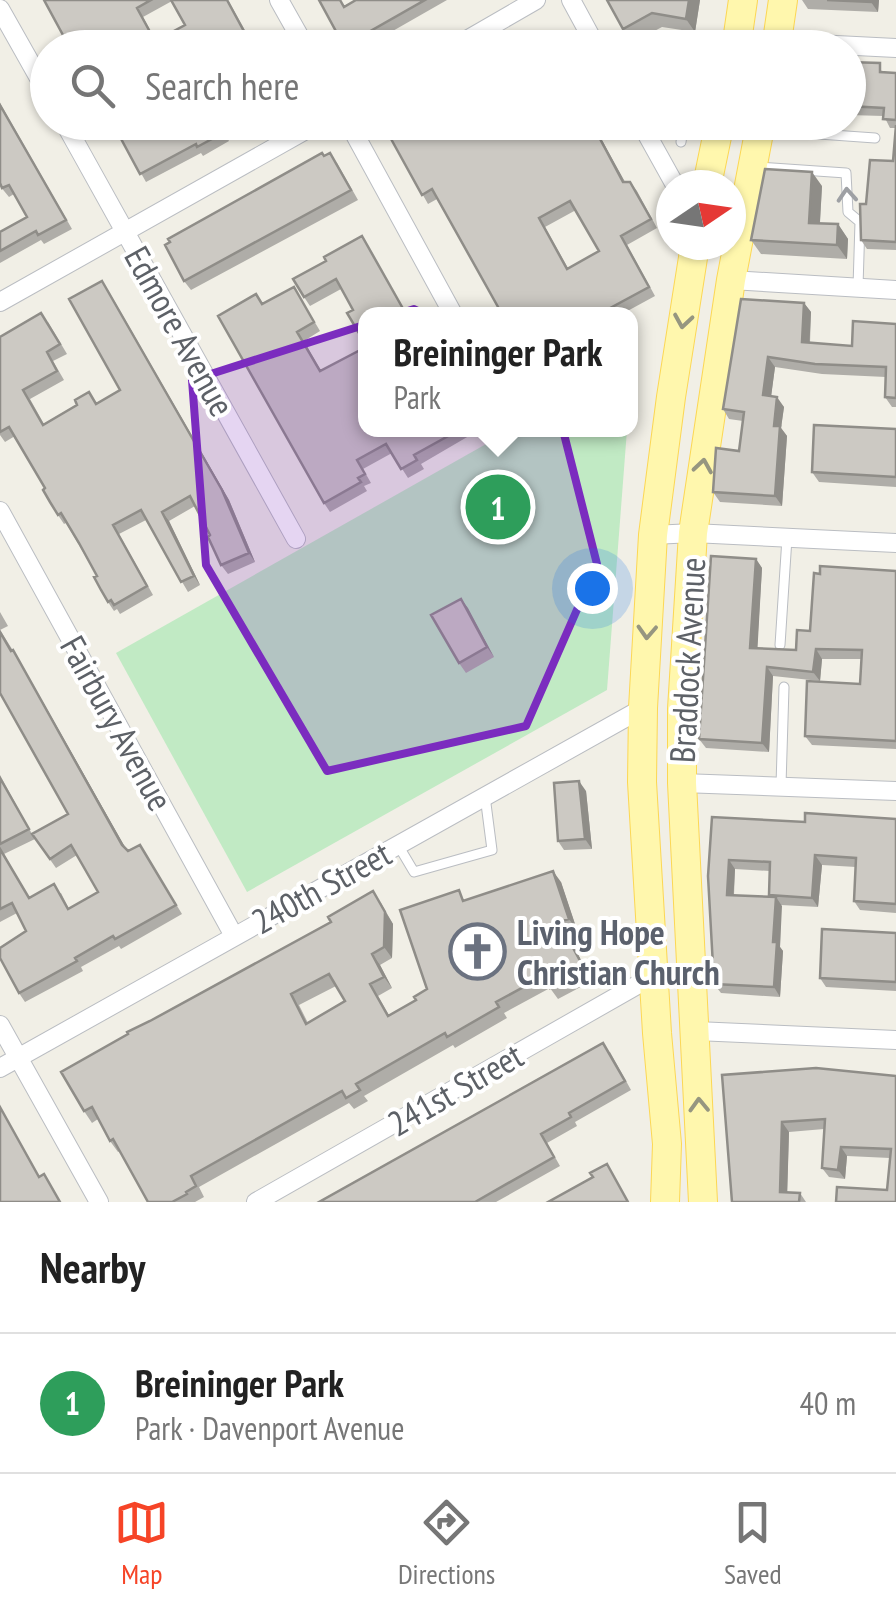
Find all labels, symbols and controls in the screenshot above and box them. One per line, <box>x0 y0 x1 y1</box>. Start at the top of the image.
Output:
search box <box>30 30 866 140</box>
icon: search <box>65 58 120 113</box>
text: Search here <box>145 61 299 110</box>
north arrow <box>656 170 746 260</box>
one-way arrow <box>837 187 859 203</box>
street label: Edmore Avenue <box>115 238 245 424</box>
popup <box>358 307 638 437</box>
one-way arrow <box>673 313 694 329</box>
text: Breininger Park <box>393 327 603 376</box>
text: Park <box>393 376 441 418</box>
one-way arrow <box>691 458 712 474</box>
pin: 1 <box>466 470 530 544</box>
street label: Braddock Avenue <box>659 556 715 764</box>
your location <box>567 563 618 614</box>
one-way arrow <box>637 625 658 641</box>
street label: Fairbury Avenue <box>50 628 184 818</box>
street label: 240th Street <box>243 830 399 944</box>
place label: Living Hope Christian Church <box>517 909 720 995</box>
church icon: Living Hope Christian Church <box>448 922 508 982</box>
street label: 241st Street <box>379 1032 531 1146</box>
one-way arrow <box>689 1096 710 1112</box>
text: Nearby <box>40 1240 145 1295</box>
text: Breininger Park <box>135 1358 344 1407</box>
text: 1 <box>65 1382 80 1424</box>
text: 40 m <box>800 1382 856 1424</box>
text: Park · Davenport Avenue <box>135 1407 404 1449</box>
tab: Map <box>114 1495 169 1592</box>
tab: Directions <box>398 1495 495 1592</box>
tab: Saved <box>724 1495 782 1592</box>

